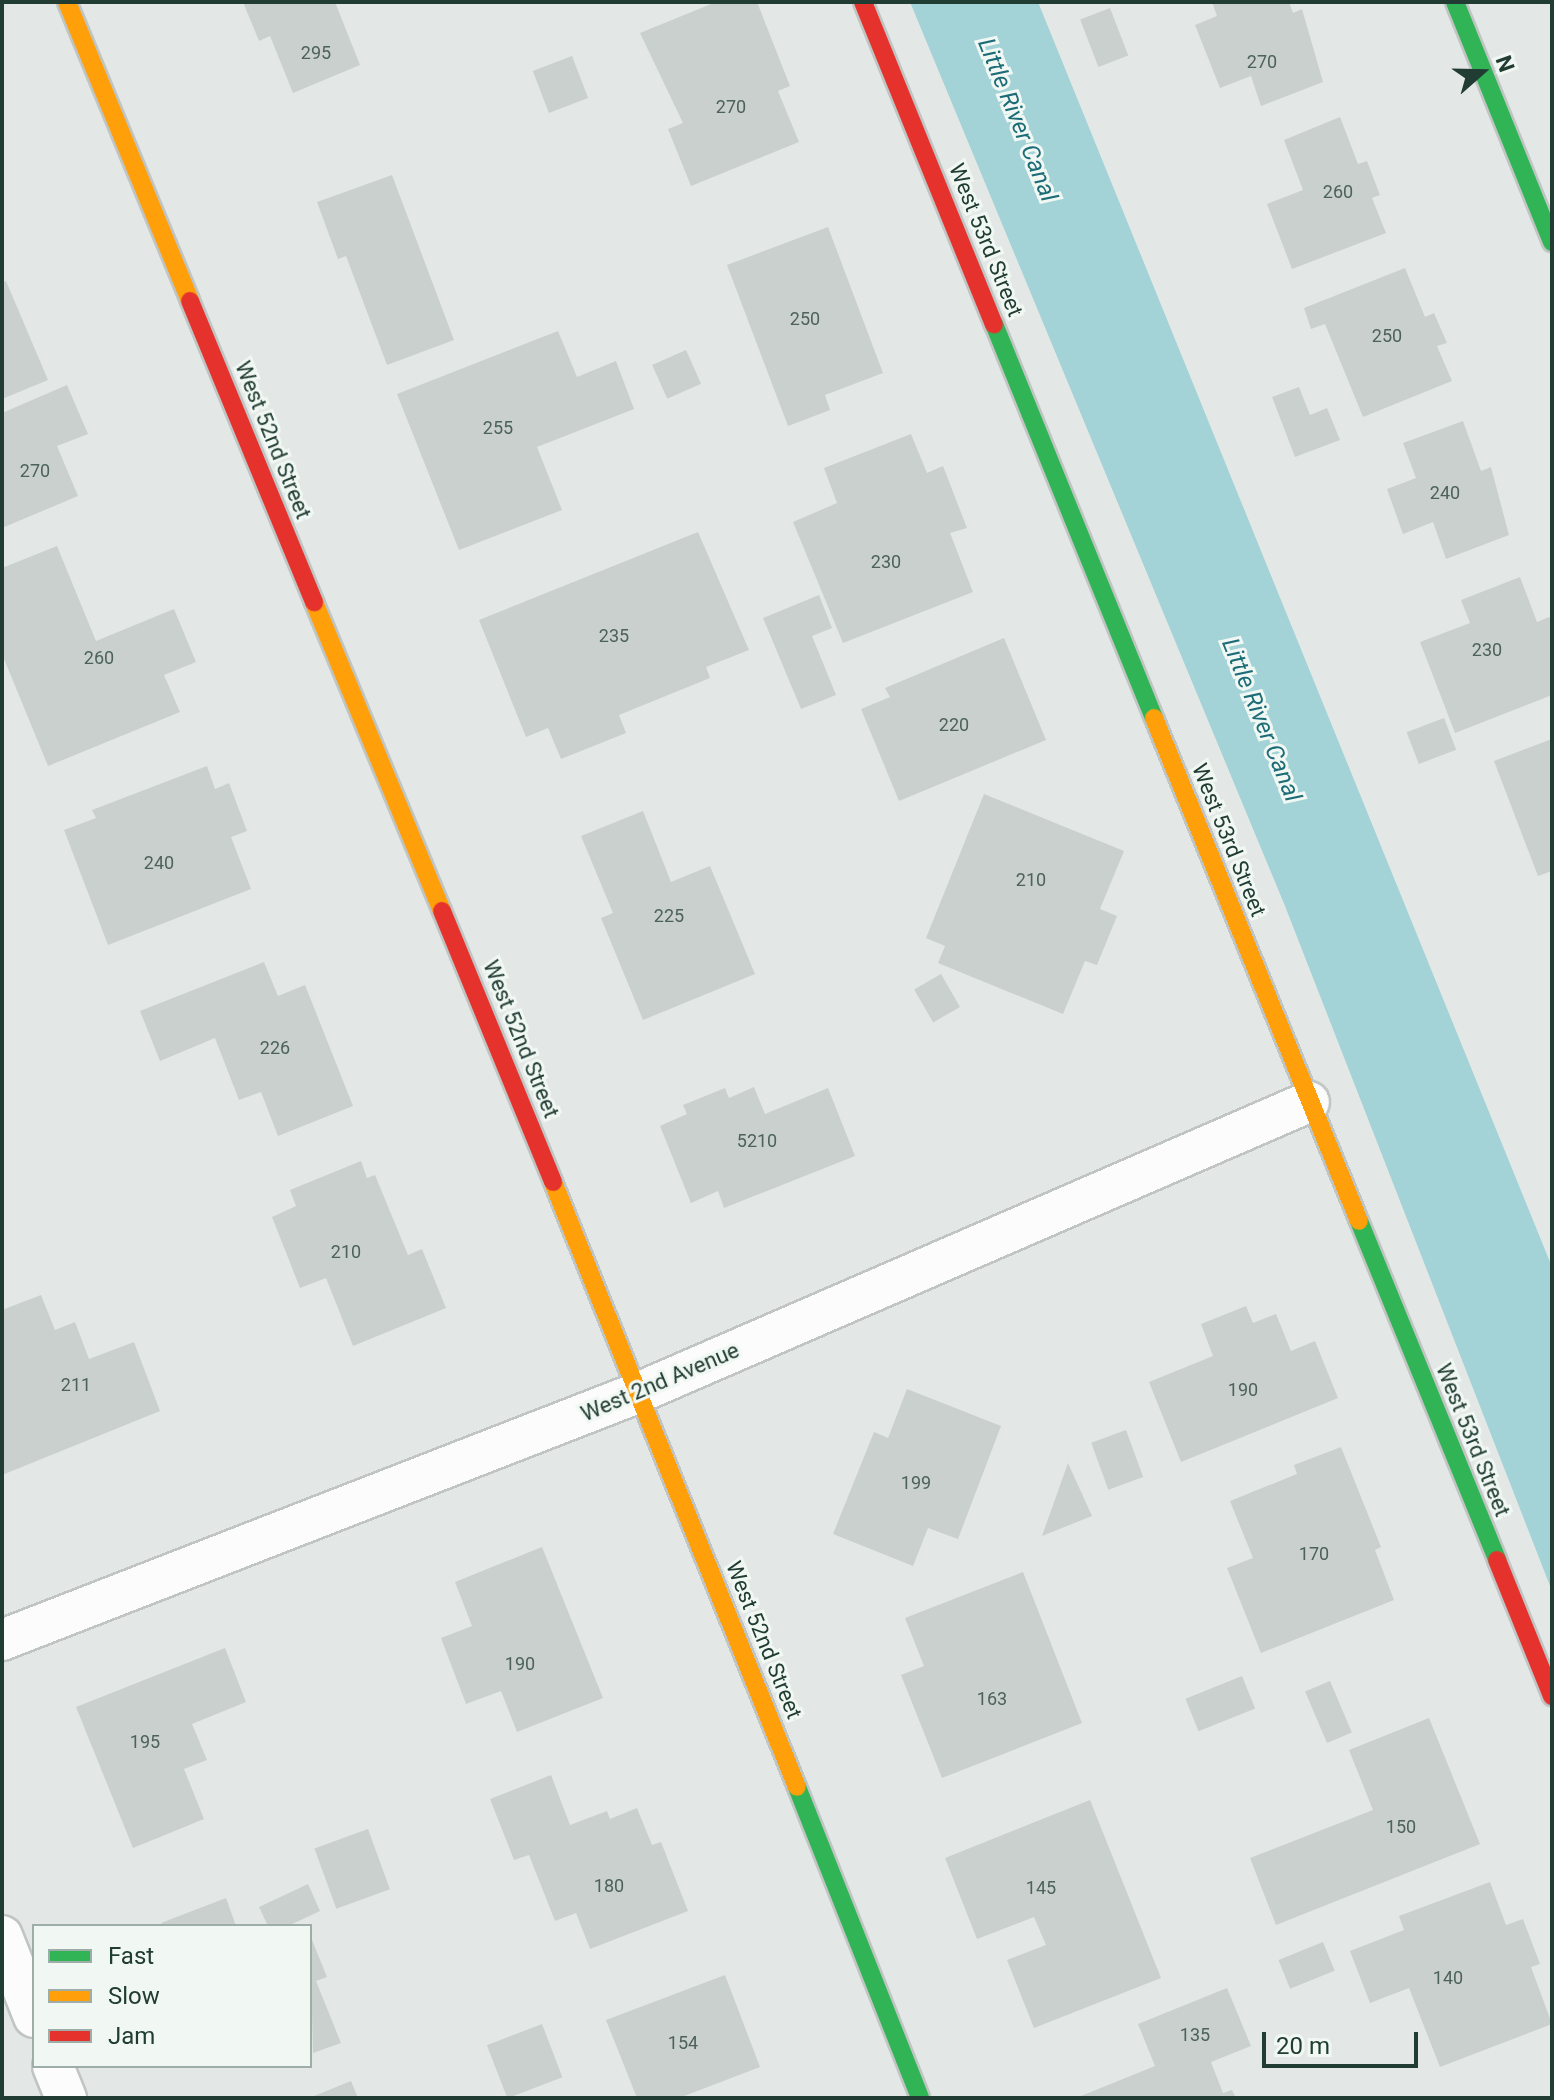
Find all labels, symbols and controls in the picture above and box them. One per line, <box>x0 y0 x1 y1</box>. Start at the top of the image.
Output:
north arrow <box>1442 32 1522 112</box>
water label: Little River Canal <box>971 34 1063 206</box>
house number: 295 <box>301 42 331 64</box>
house number: 270 <box>1247 51 1277 73</box>
text: N <box>1491 52 1519 75</box>
house number: 270 <box>716 96 746 118</box>
street label: West 53rd Street <box>943 160 1029 320</box>
house number: 260 <box>1323 181 1353 203</box>
house number: 250 <box>790 308 820 330</box>
house number: 250 <box>1372 325 1402 347</box>
street label: West 52nd Street <box>229 357 317 523</box>
house number: 255 <box>483 417 513 439</box>
house number: 270 <box>20 460 50 482</box>
house number: 240 <box>1430 482 1460 504</box>
house number: 230 <box>871 551 901 573</box>
house number: 235 <box>599 625 629 647</box>
water label: Little River Canal <box>1215 634 1307 806</box>
house number: 230 <box>1472 639 1502 661</box>
house number: 260 <box>84 647 114 669</box>
house number: 220 <box>939 714 969 736</box>
street label: West 53rd Street <box>1186 760 1272 920</box>
house number: 240 <box>144 852 174 874</box>
house number: 210 <box>1016 869 1046 891</box>
house number: 225 <box>654 905 684 927</box>
street label: West 52nd Street <box>477 956 565 1122</box>
house number: 226 <box>260 1037 290 1059</box>
house number: 5210 <box>737 1130 777 1152</box>
house number: 210 <box>331 1241 361 1263</box>
street label: West 2nd Avenue <box>577 1337 743 1427</box>
street label: West 53rd Street <box>1430 1360 1516 1520</box>
house number: 211 <box>61 1374 91 1396</box>
house number: 190 <box>1228 1379 1258 1401</box>
house number: 199 <box>901 1472 931 1494</box>
house number: 170 <box>1299 1543 1329 1565</box>
street label: West 52nd Street <box>720 1557 808 1723</box>
house number: 190 <box>505 1653 535 1675</box>
house number: 163 <box>977 1688 1007 1710</box>
house number: 195 <box>130 1731 160 1753</box>
house number: 150 <box>1386 1816 1416 1838</box>
house number: 180 <box>594 1875 624 1897</box>
house number: 145 <box>1026 1877 1056 1899</box>
legend <box>32 1924 312 2068</box>
text: Fast <box>108 1942 154 1970</box>
house number: 140 <box>1433 1967 1463 1989</box>
text: Slow <box>108 1982 160 2010</box>
scale bar <box>1266 2016 1422 2066</box>
text: Jam <box>108 2022 155 2050</box>
house number: 135 <box>1180 2024 1210 2046</box>
house number: 154 <box>668 2032 698 2054</box>
text: 20 m <box>1276 2032 1330 2060</box>

